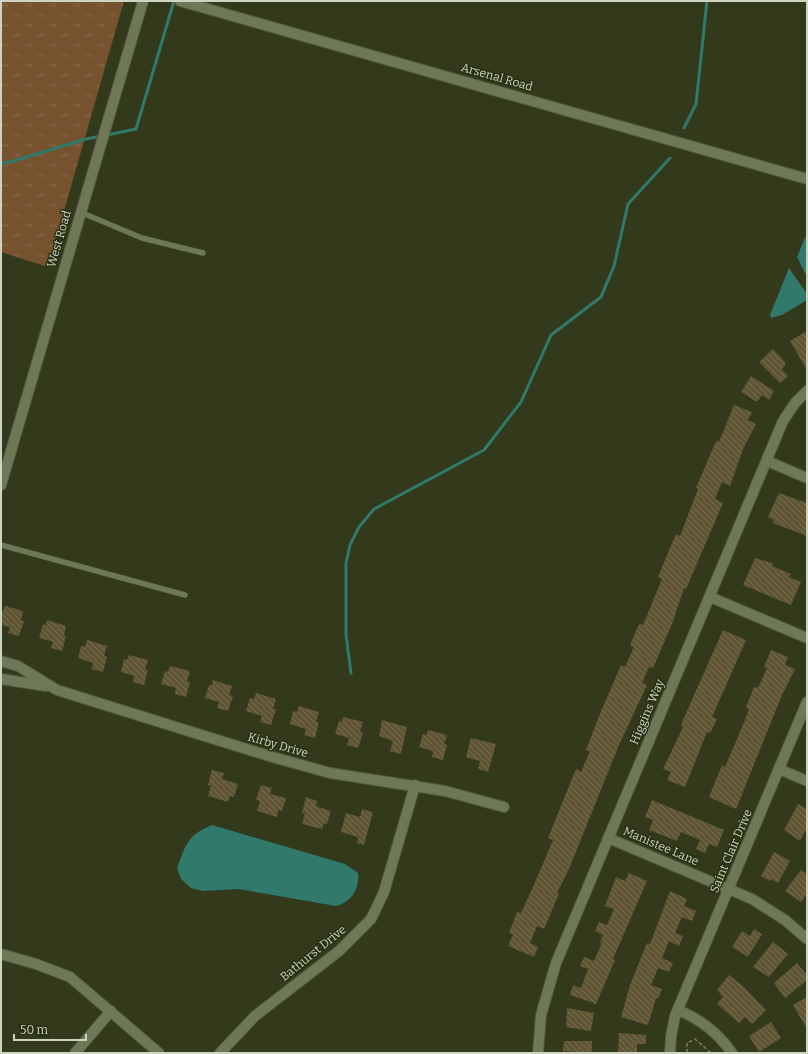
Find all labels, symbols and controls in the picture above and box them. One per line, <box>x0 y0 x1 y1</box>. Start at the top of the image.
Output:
street label: Arsenal Road <box>460 60 534 94</box>
street label: West Road <box>44 209 74 269</box>
street label: Higgins Way <box>627 677 667 747</box>
street label: Kirby Drive <box>246 730 310 760</box>
street label: Saint Clair Drive <box>707 807 755 895</box>
street label: Manistee Lane <box>621 824 701 868</box>
street label: Bathurst Drive <box>277 922 349 984</box>
scale bar <box>14 1016 86 1042</box>
text: 50 m <box>20 1023 49 1037</box>

